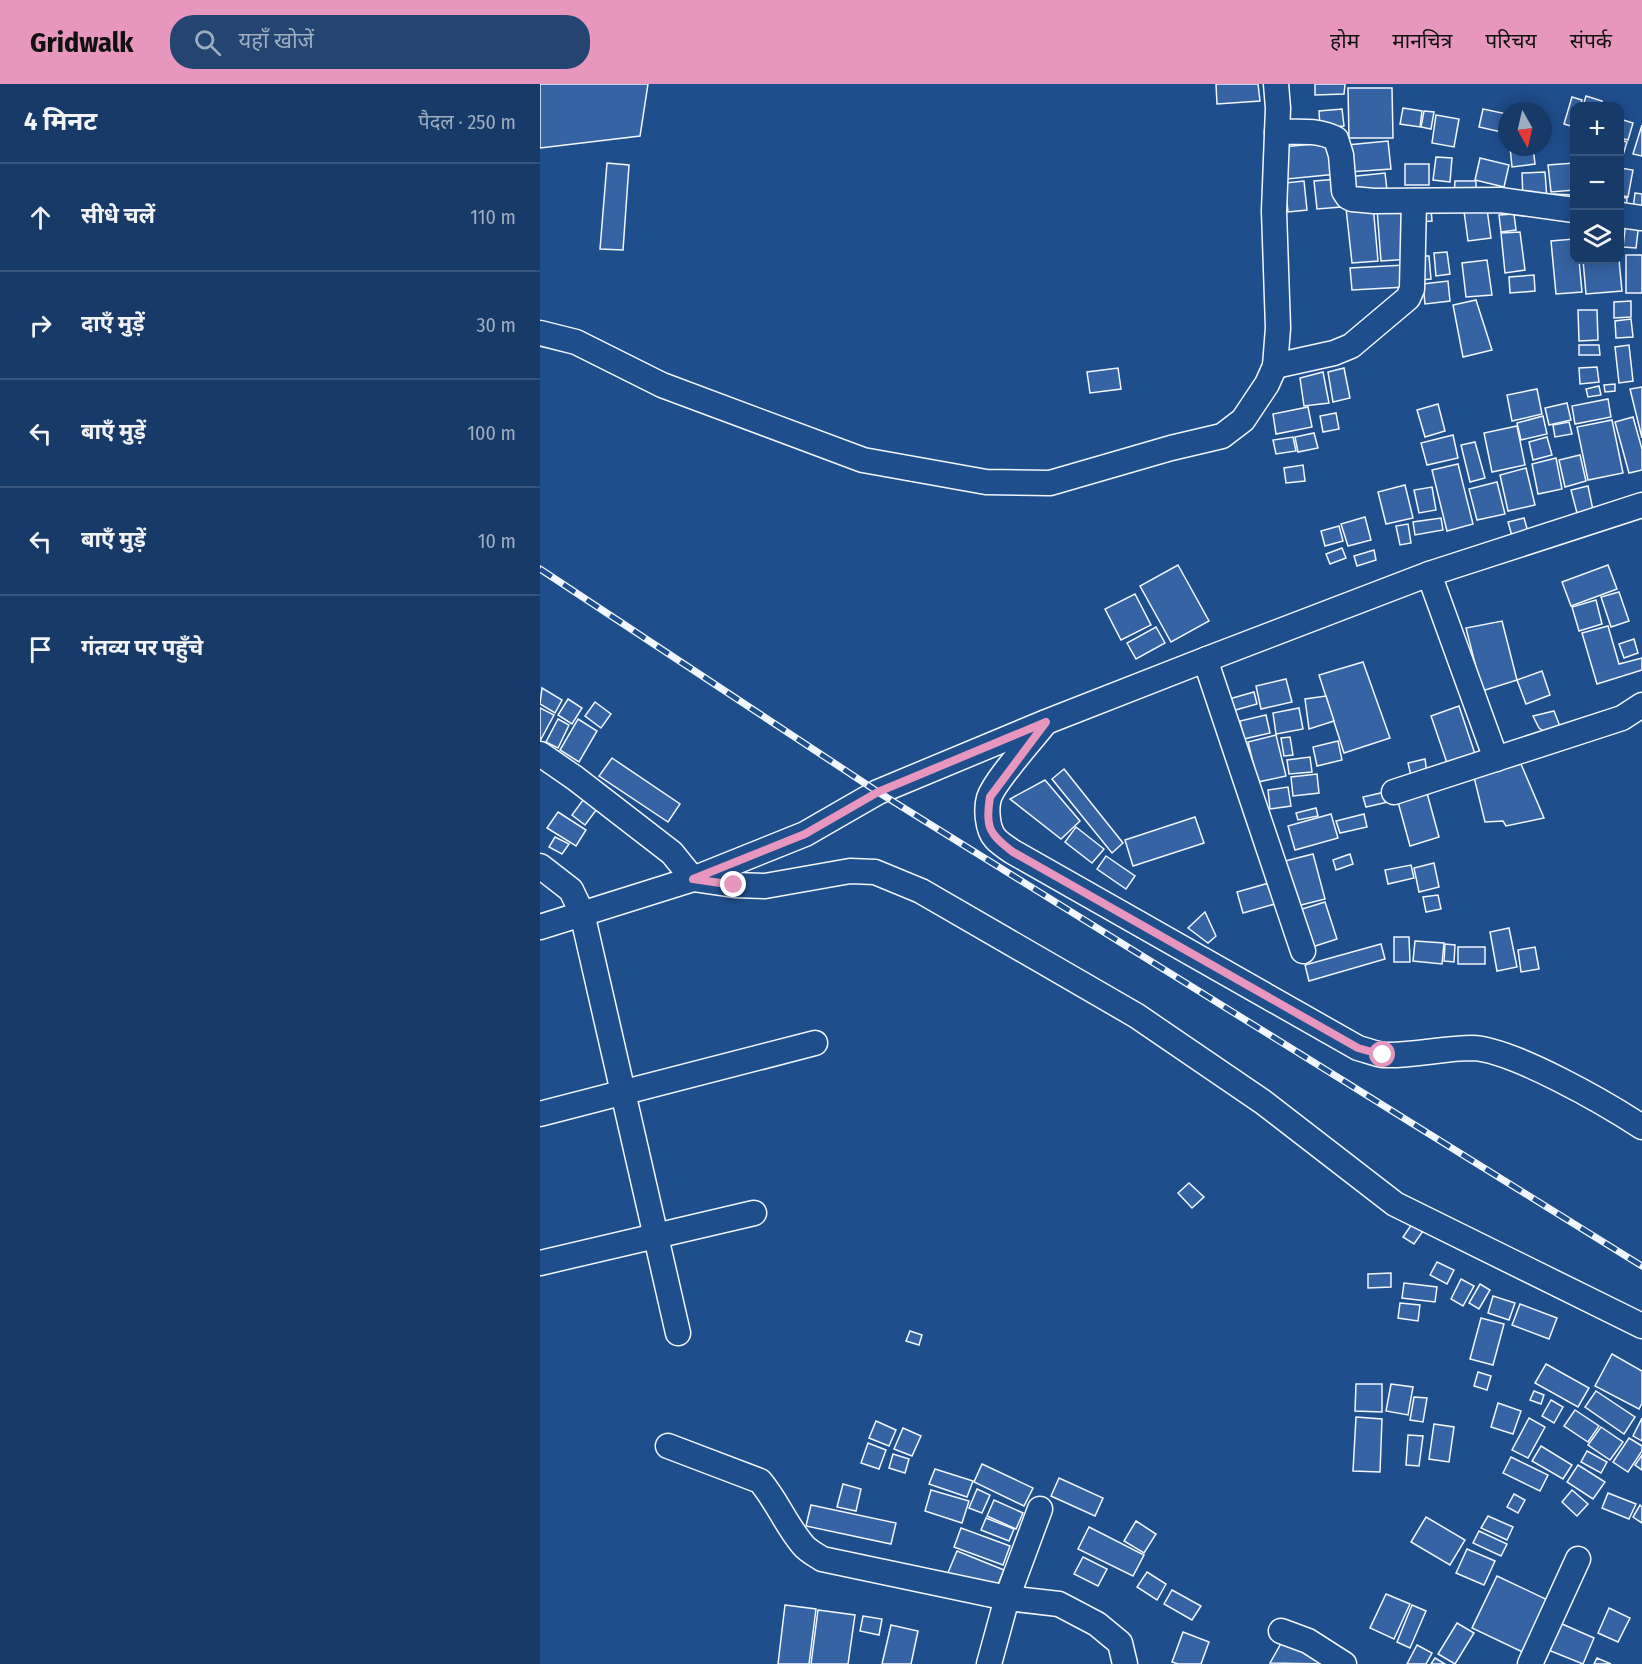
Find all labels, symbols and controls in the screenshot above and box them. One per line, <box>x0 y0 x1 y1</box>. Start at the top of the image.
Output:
search box <box>170 15 590 69</box>
text: Gridwalk <box>30 26 134 59</box>
icon: search <box>191 26 224 59</box>
text: यहाँ खोजें <box>239 27 314 54</box>
text: होम <box>1330 28 1359 54</box>
text: मानचित्र <box>1392 28 1452 54</box>
text: परिचय <box>1485 28 1537 54</box>
text: संपर्क <box>1570 28 1612 54</box>
north arrow <box>1498 102 1552 156</box>
map controls <box>1570 102 1624 264</box>
button: + <box>1570 102 1624 156</box>
text: 4 मिनट <box>24 106 97 137</box>
text: पैदल · 250 m <box>418 110 516 134</box>
button: − <box>1570 156 1624 210</box>
icon: ahead <box>24 201 57 234</box>
text: सीधे चलें <box>81 202 155 229</box>
text: 110 m <box>470 205 516 229</box>
button: layers <box>1570 210 1624 264</box>
icon: right <box>24 309 57 342</box>
text: दाएँ मुड़ें <box>81 310 145 337</box>
text: 30 m <box>476 313 516 337</box>
icon: left <box>24 417 57 450</box>
text: बाएँ मुड़ें <box>81 418 146 445</box>
text: 100 m <box>467 421 516 445</box>
icon: left <box>24 525 57 558</box>
text: बाएँ मुड़ें <box>81 526 146 553</box>
text: 10 m <box>478 529 516 553</box>
icon: arrive <box>24 633 57 666</box>
text: गंतव्य पर पहुँचे <box>81 634 203 661</box>
route end <box>720 871 746 897</box>
route start <box>1369 1041 1395 1067</box>

